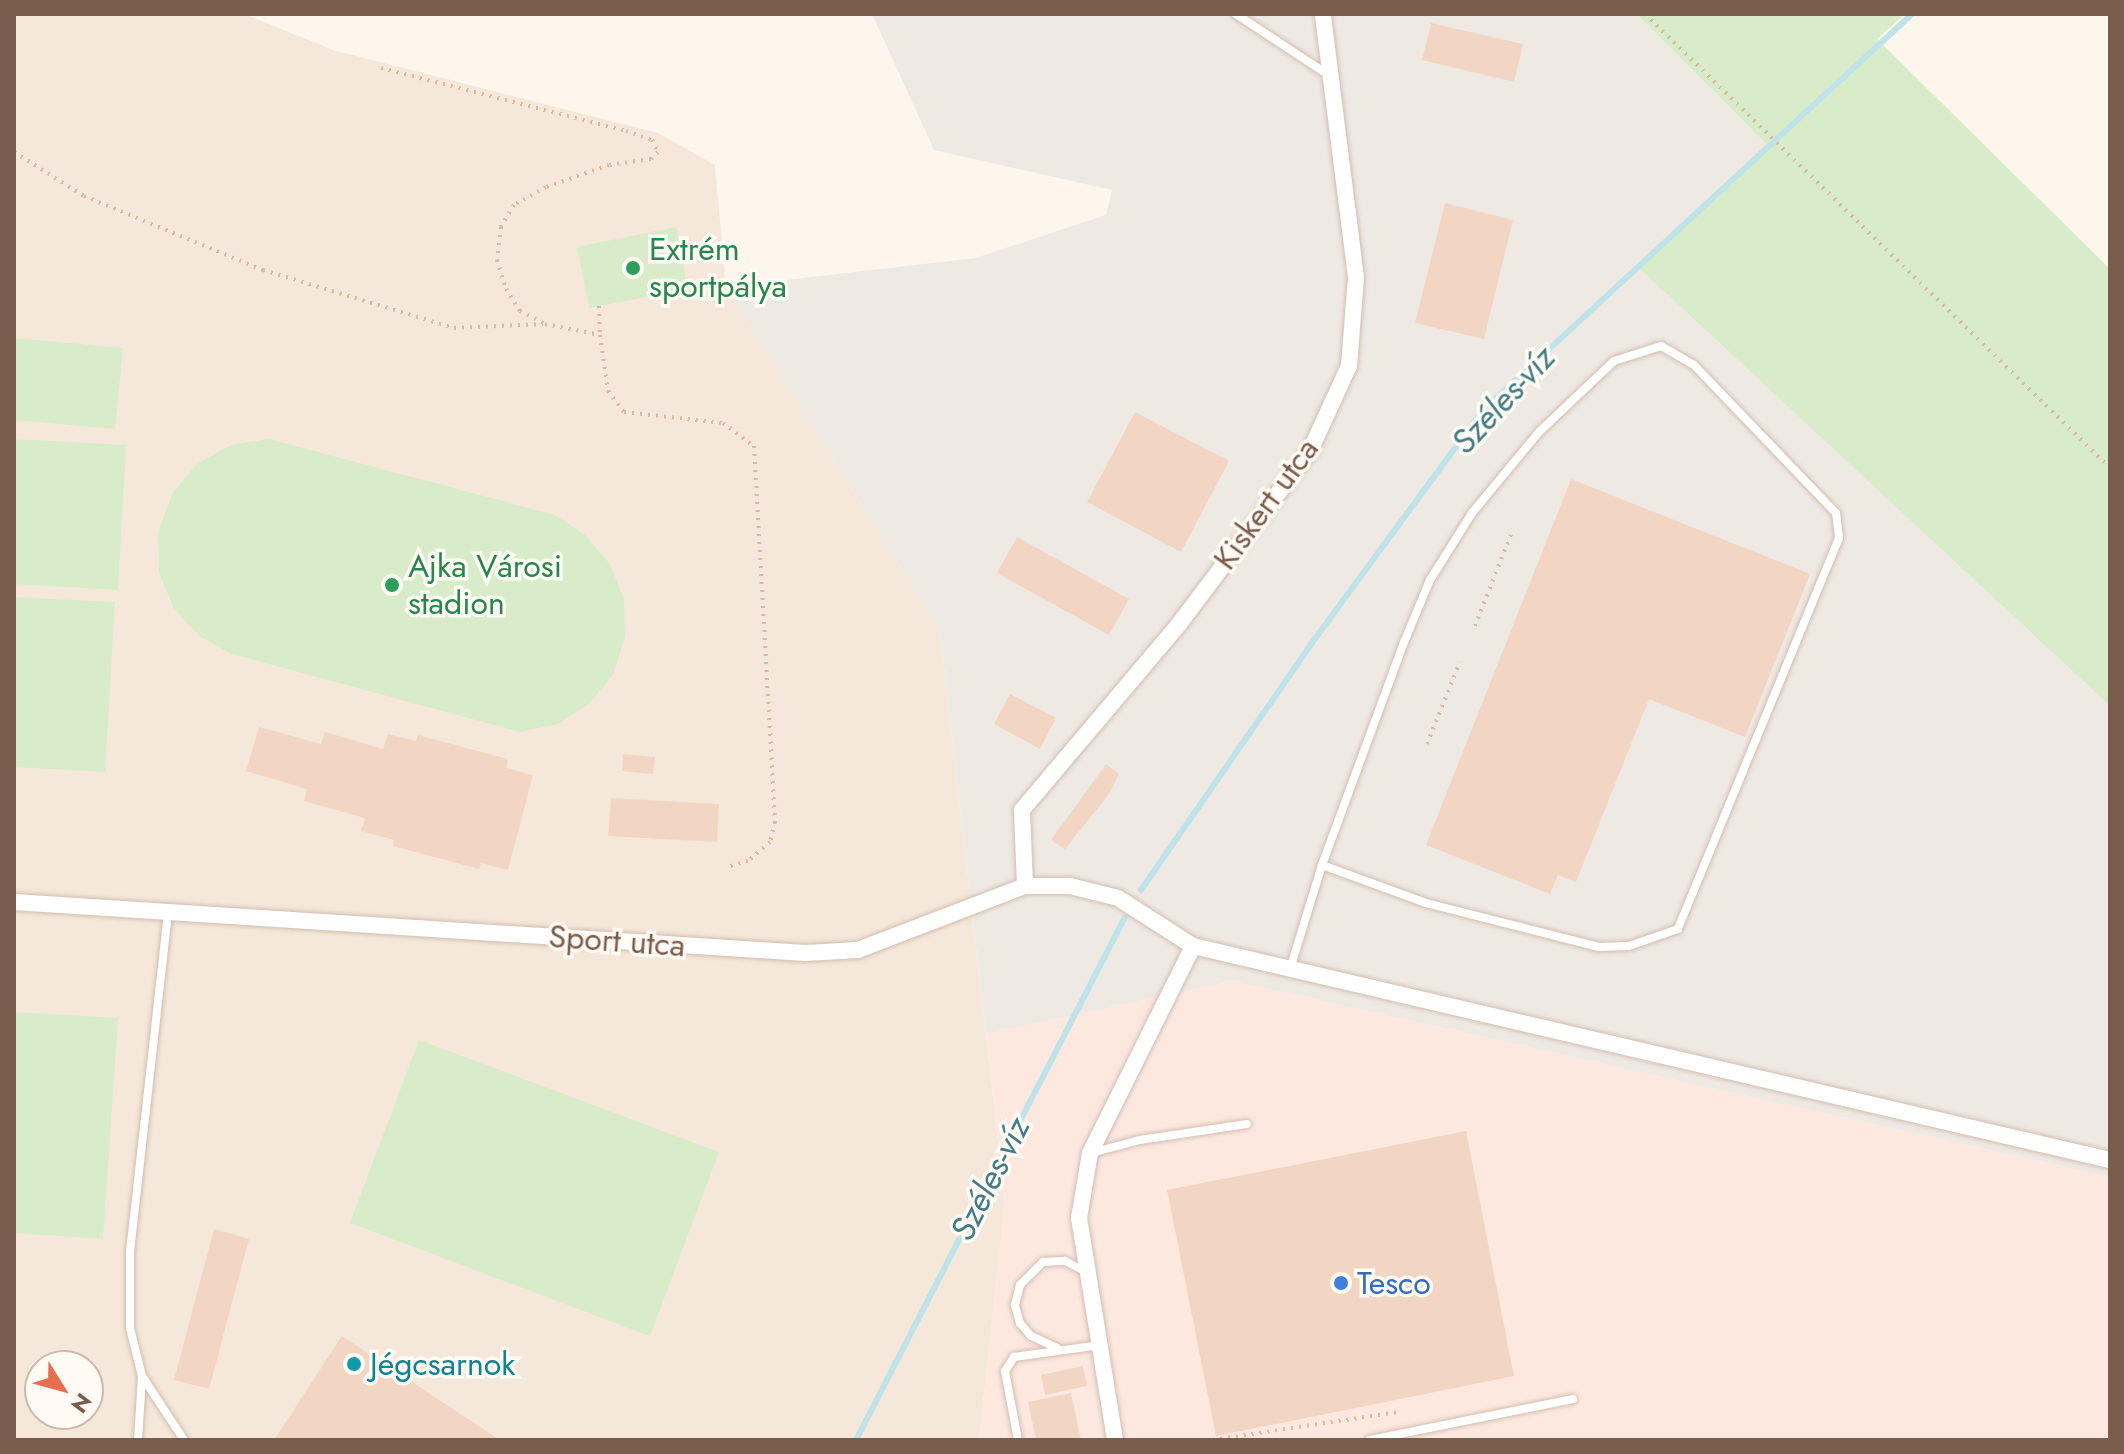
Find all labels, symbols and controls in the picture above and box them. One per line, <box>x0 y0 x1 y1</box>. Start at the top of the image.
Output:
place label: Extrém sportpálya <box>649 231 787 306</box>
marker: Extrém sportpálya <box>624 259 642 277</box>
water label: Széles-víz <box>1443 338 1563 462</box>
street label: Kiskert utca <box>1206 431 1326 577</box>
place label: Ajka Városi stadion <box>408 548 562 623</box>
marker: Ajka Városi stadion <box>383 576 401 594</box>
street label: Sport utca <box>547 917 687 965</box>
water label: Széles-víz <box>942 1111 1038 1247</box>
place label: Tesco <box>1357 1264 1431 1302</box>
marker: Tesco <box>1332 1274 1350 1292</box>
place label: Jégcsarnok <box>370 1345 515 1383</box>
north arrow <box>24 1350 104 1430</box>
marker: Jégcsarnok <box>345 1355 363 1373</box>
text: N <box>64 1387 100 1420</box>

